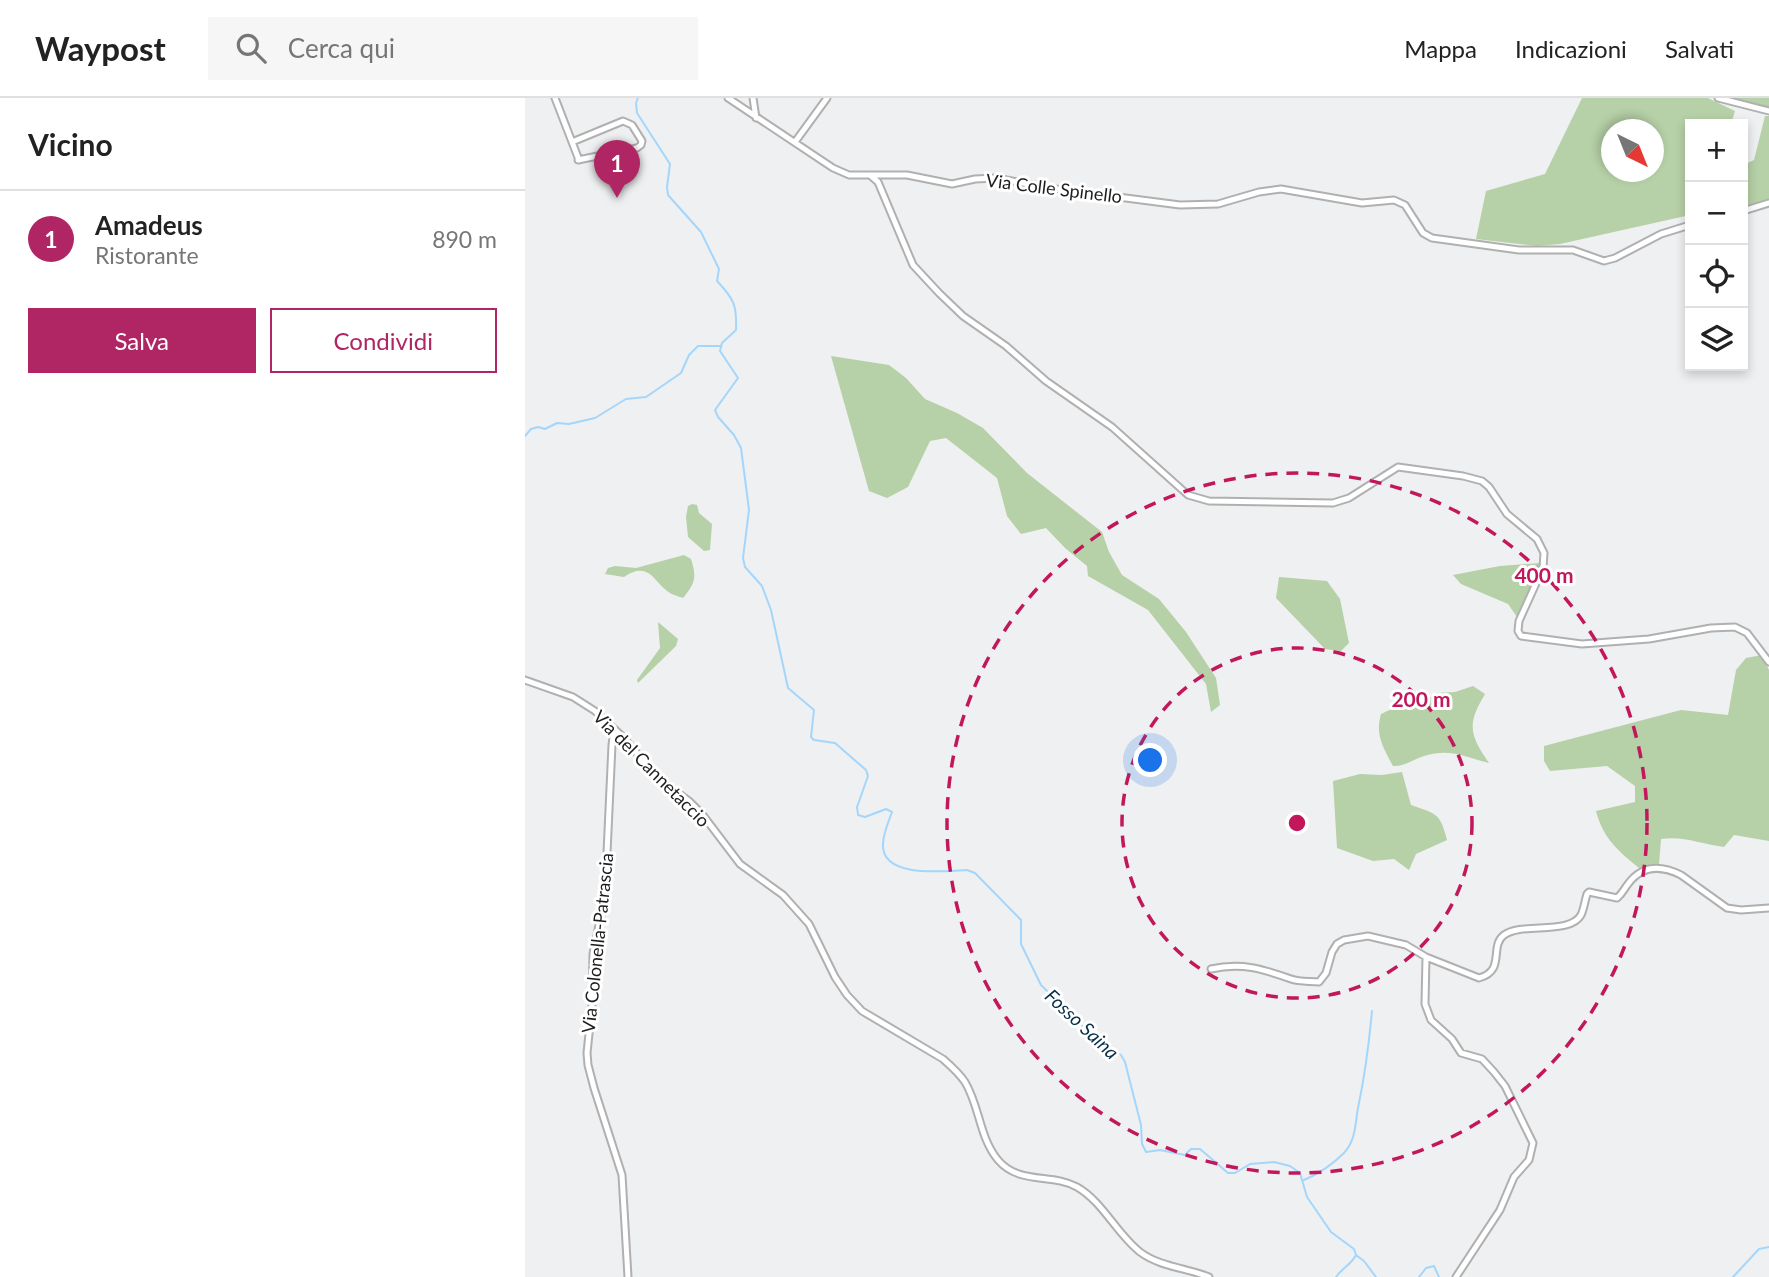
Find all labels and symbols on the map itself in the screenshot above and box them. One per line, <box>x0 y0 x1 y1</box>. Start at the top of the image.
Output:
north arrow <box>1601 119 1664 182</box>
pin: 1 <box>594 140 640 198</box>
street label: Via Colle Spinello <box>985 169 1123 207</box>
text: 400 m <box>1514 562 1574 587</box>
text: 200 m <box>1391 686 1451 711</box>
street label: Via del Cannetaccio <box>589 705 715 831</box>
your location <box>1133 743 1167 777</box>
centre of rings <box>1285 811 1309 835</box>
street label: Via Colonella-Patrascia <box>577 852 617 1034</box>
water label: Fosso Saina <box>1041 984 1124 1063</box>

